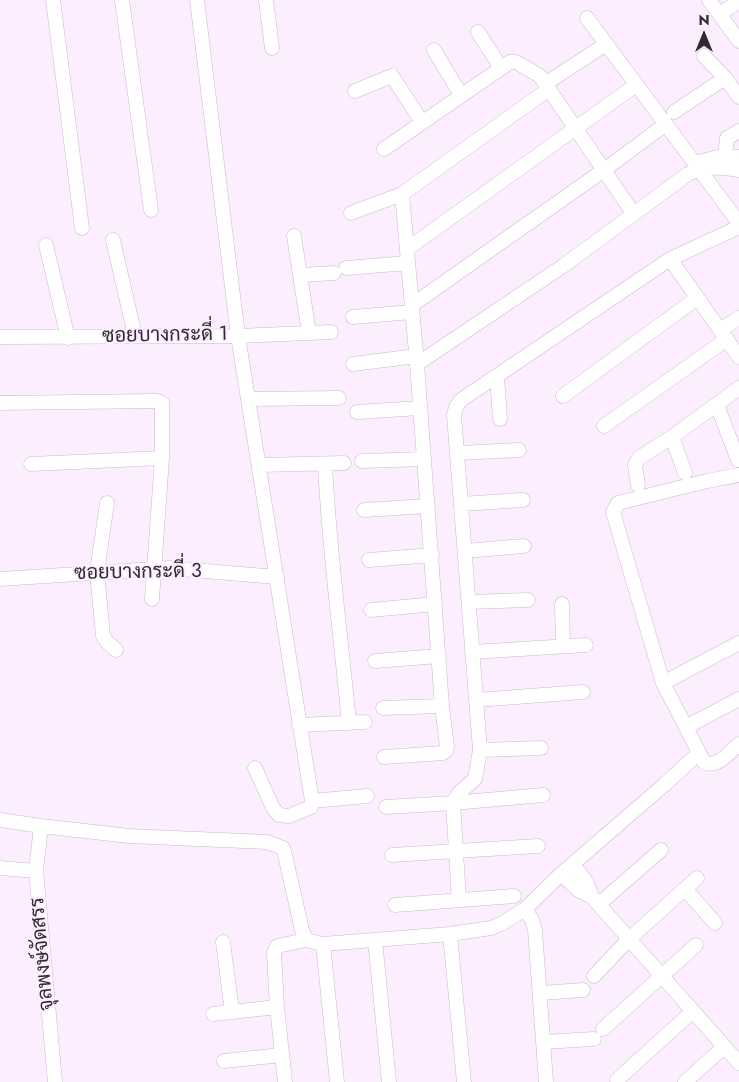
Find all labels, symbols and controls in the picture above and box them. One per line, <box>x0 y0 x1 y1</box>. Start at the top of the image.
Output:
north arrow <box>679 10 729 60</box>
text: N <box>698 10 710 30</box>
street label: ซอยบางกระดี่ 1 <box>102 323 228 349</box>
street label: ซอยบางกระดี่ 3 <box>74 560 202 586</box>
street label: จุลพงษ์จัดสรร <box>26 896 60 1012</box>

